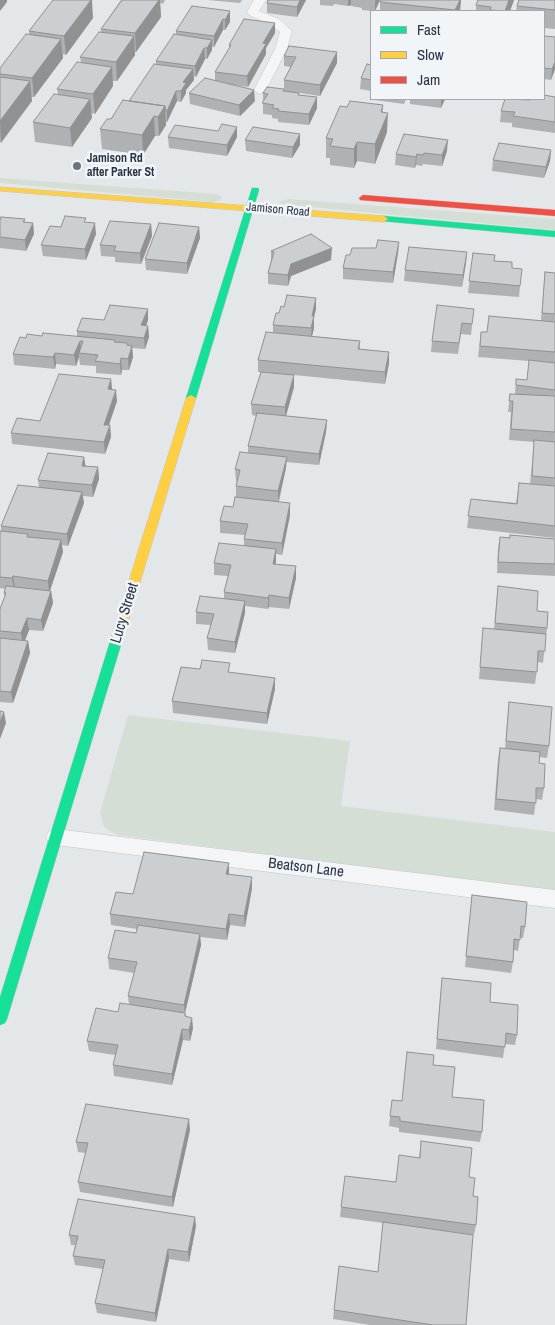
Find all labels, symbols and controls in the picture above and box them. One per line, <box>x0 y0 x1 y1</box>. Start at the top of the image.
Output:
legend <box>370 10 545 100</box>
text: Fast <box>417 19 440 40</box>
text: Slow <box>417 44 444 65</box>
text: Jam <box>417 69 440 90</box>
place label: Jamison Rd after Parker St <box>87 152 154 180</box>
marker: Jamison Rd after Parker St <box>71 160 83 172</box>
street label: Jamison Road <box>246 200 310 220</box>
street label: Lucy Street <box>107 581 143 645</box>
street label: Beatson Lane <box>267 854 345 882</box>

